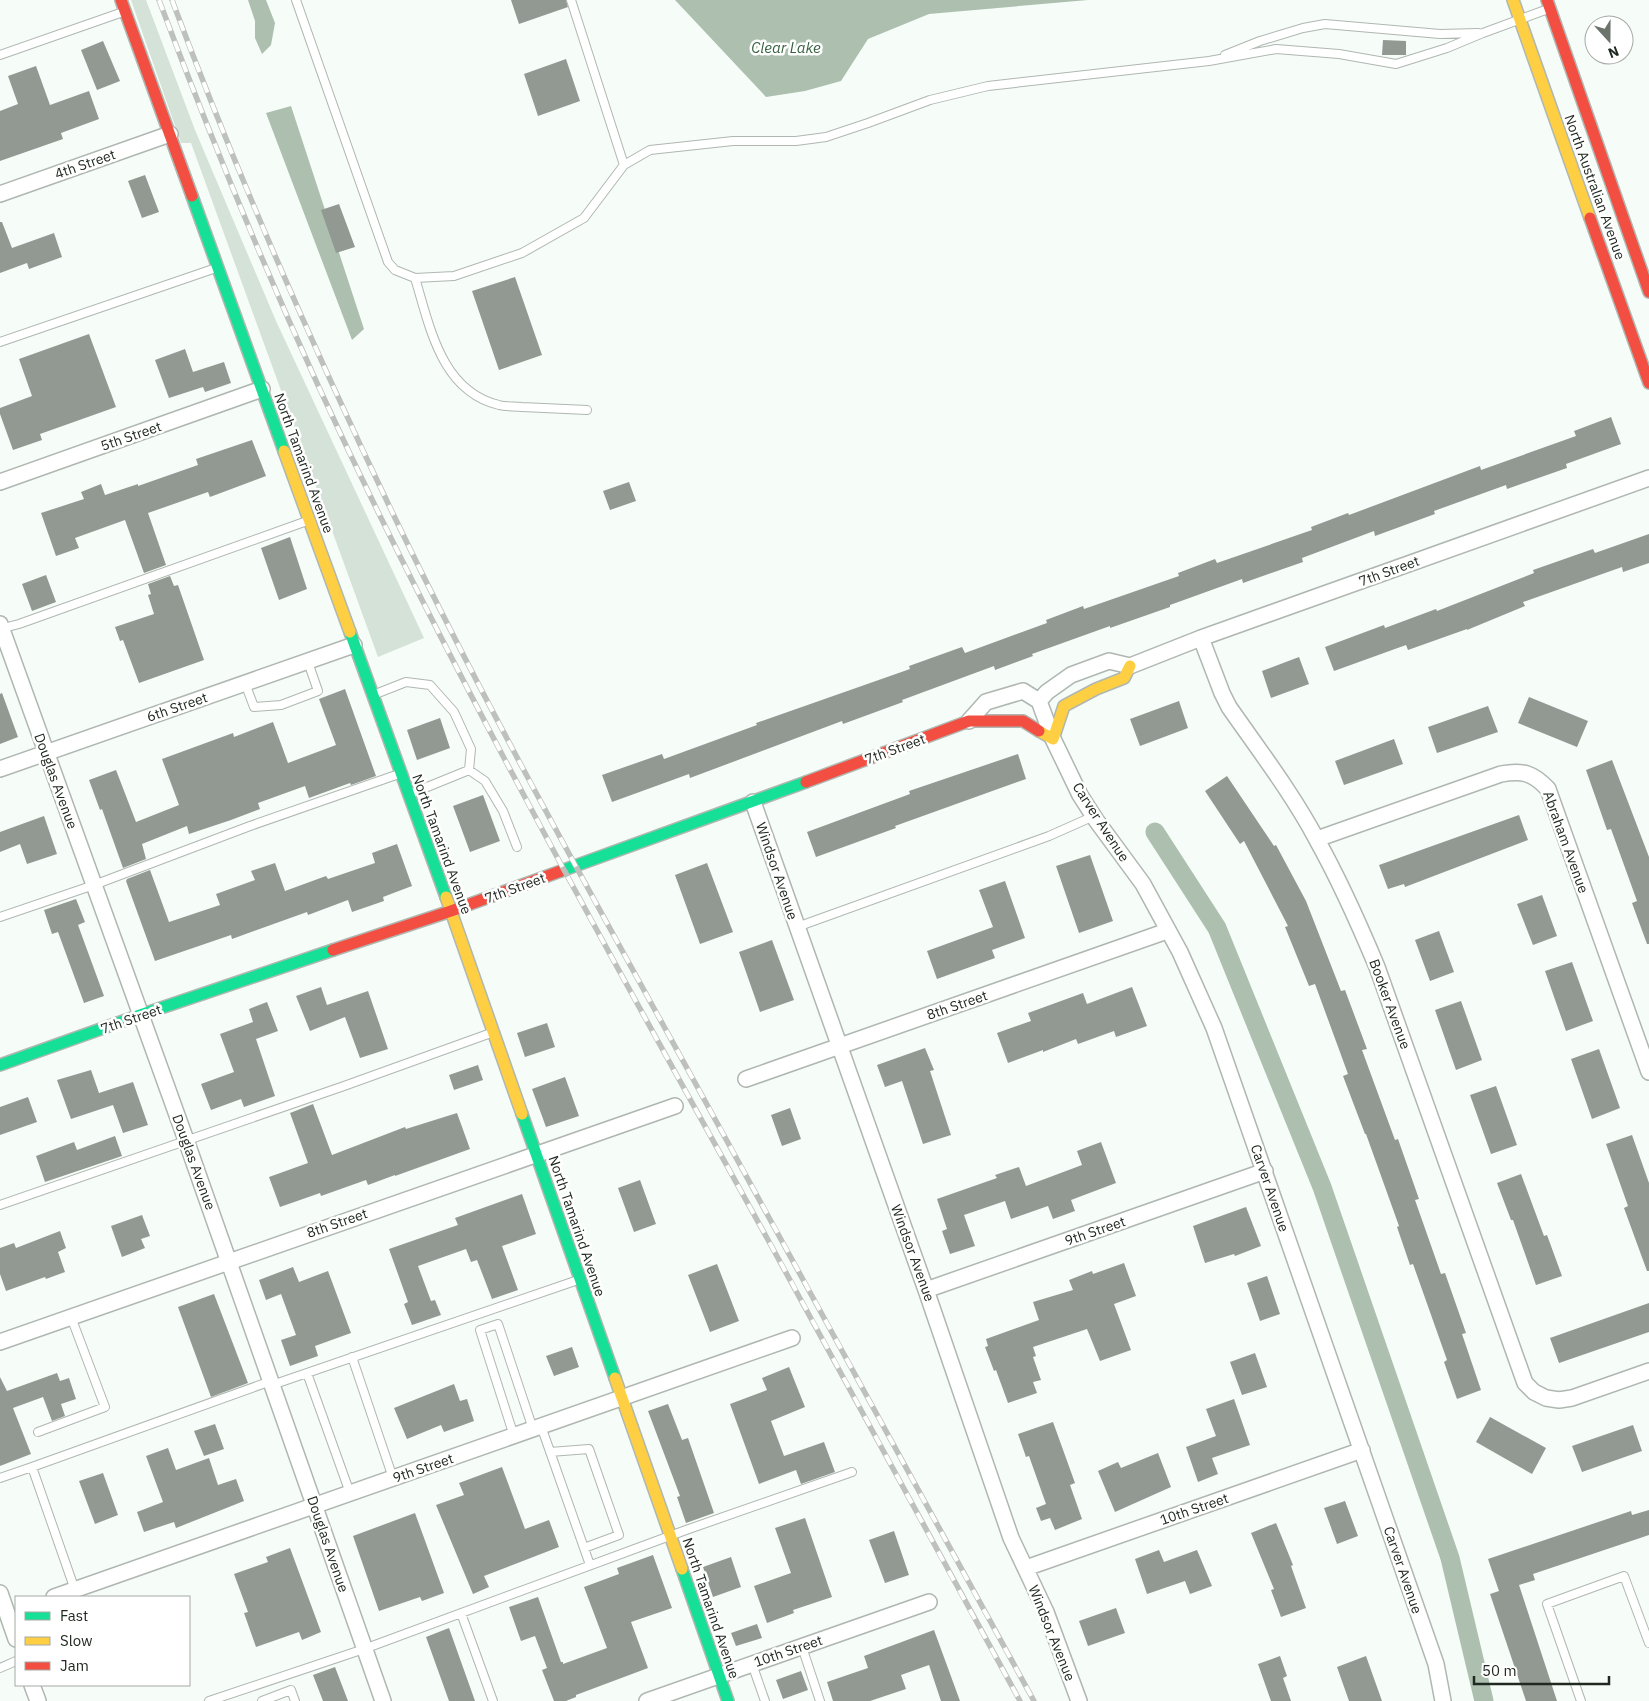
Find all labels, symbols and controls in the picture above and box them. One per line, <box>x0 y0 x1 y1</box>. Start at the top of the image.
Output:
north arrow <box>1584 15 1634 65</box>
water label: Clear Lake <box>751 38 821 57</box>
text: N <box>1606 42 1622 62</box>
street label: North Australian Avenue <box>1560 112 1630 262</box>
street label: 4th Street <box>52 145 118 183</box>
street label: North Tamarind Avenue <box>270 390 338 536</box>
street label: 5th Street <box>98 417 164 455</box>
street label: 7th Street <box>1356 552 1422 590</box>
street label: 6th Street <box>144 688 210 726</box>
street label: 7th Street <box>862 730 928 768</box>
street label: Douglas Avenue <box>30 731 82 832</box>
street label: North Tamarind Avenue <box>408 771 476 917</box>
street label: Carver Avenue <box>1069 779 1134 865</box>
street label: Abraham Avenue <box>1539 788 1593 896</box>
street label: Windsor Avenue <box>752 820 802 922</box>
street label: 7th Street <box>482 869 548 907</box>
street label: Booker Avenue <box>1365 956 1415 1052</box>
street label: 8th Street <box>924 986 990 1024</box>
street label: 7th Street <box>98 1000 164 1038</box>
street label: Douglas Avenue <box>168 1112 220 1213</box>
street label: Carver Avenue <box>1247 1142 1293 1234</box>
street label: North Tamarind Avenue <box>544 1153 610 1299</box>
street label: Windsor Avenue <box>887 1202 939 1304</box>
street label: 8th Street <box>304 1204 370 1242</box>
street label: 9th Street <box>1062 1212 1128 1250</box>
street label: 9th Street <box>390 1449 456 1487</box>
street label: 10th Street <box>1157 1489 1231 1529</box>
street label: Douglas Avenue <box>303 1493 353 1595</box>
street label: Carver Avenue <box>1380 1524 1426 1616</box>
street label: North Tamarind Avenue <box>678 1535 744 1681</box>
street label: Windsor Avenue <box>1025 1582 1080 1684</box>
legend <box>15 1596 190 1686</box>
text: Fast <box>60 1606 88 1625</box>
text: Slow <box>60 1631 93 1650</box>
street label: 10th Street <box>751 1631 825 1671</box>
scale bar <box>1474 1654 1609 1686</box>
text: Jam <box>60 1656 89 1675</box>
text: 50 m <box>1482 1661 1517 1680</box>

